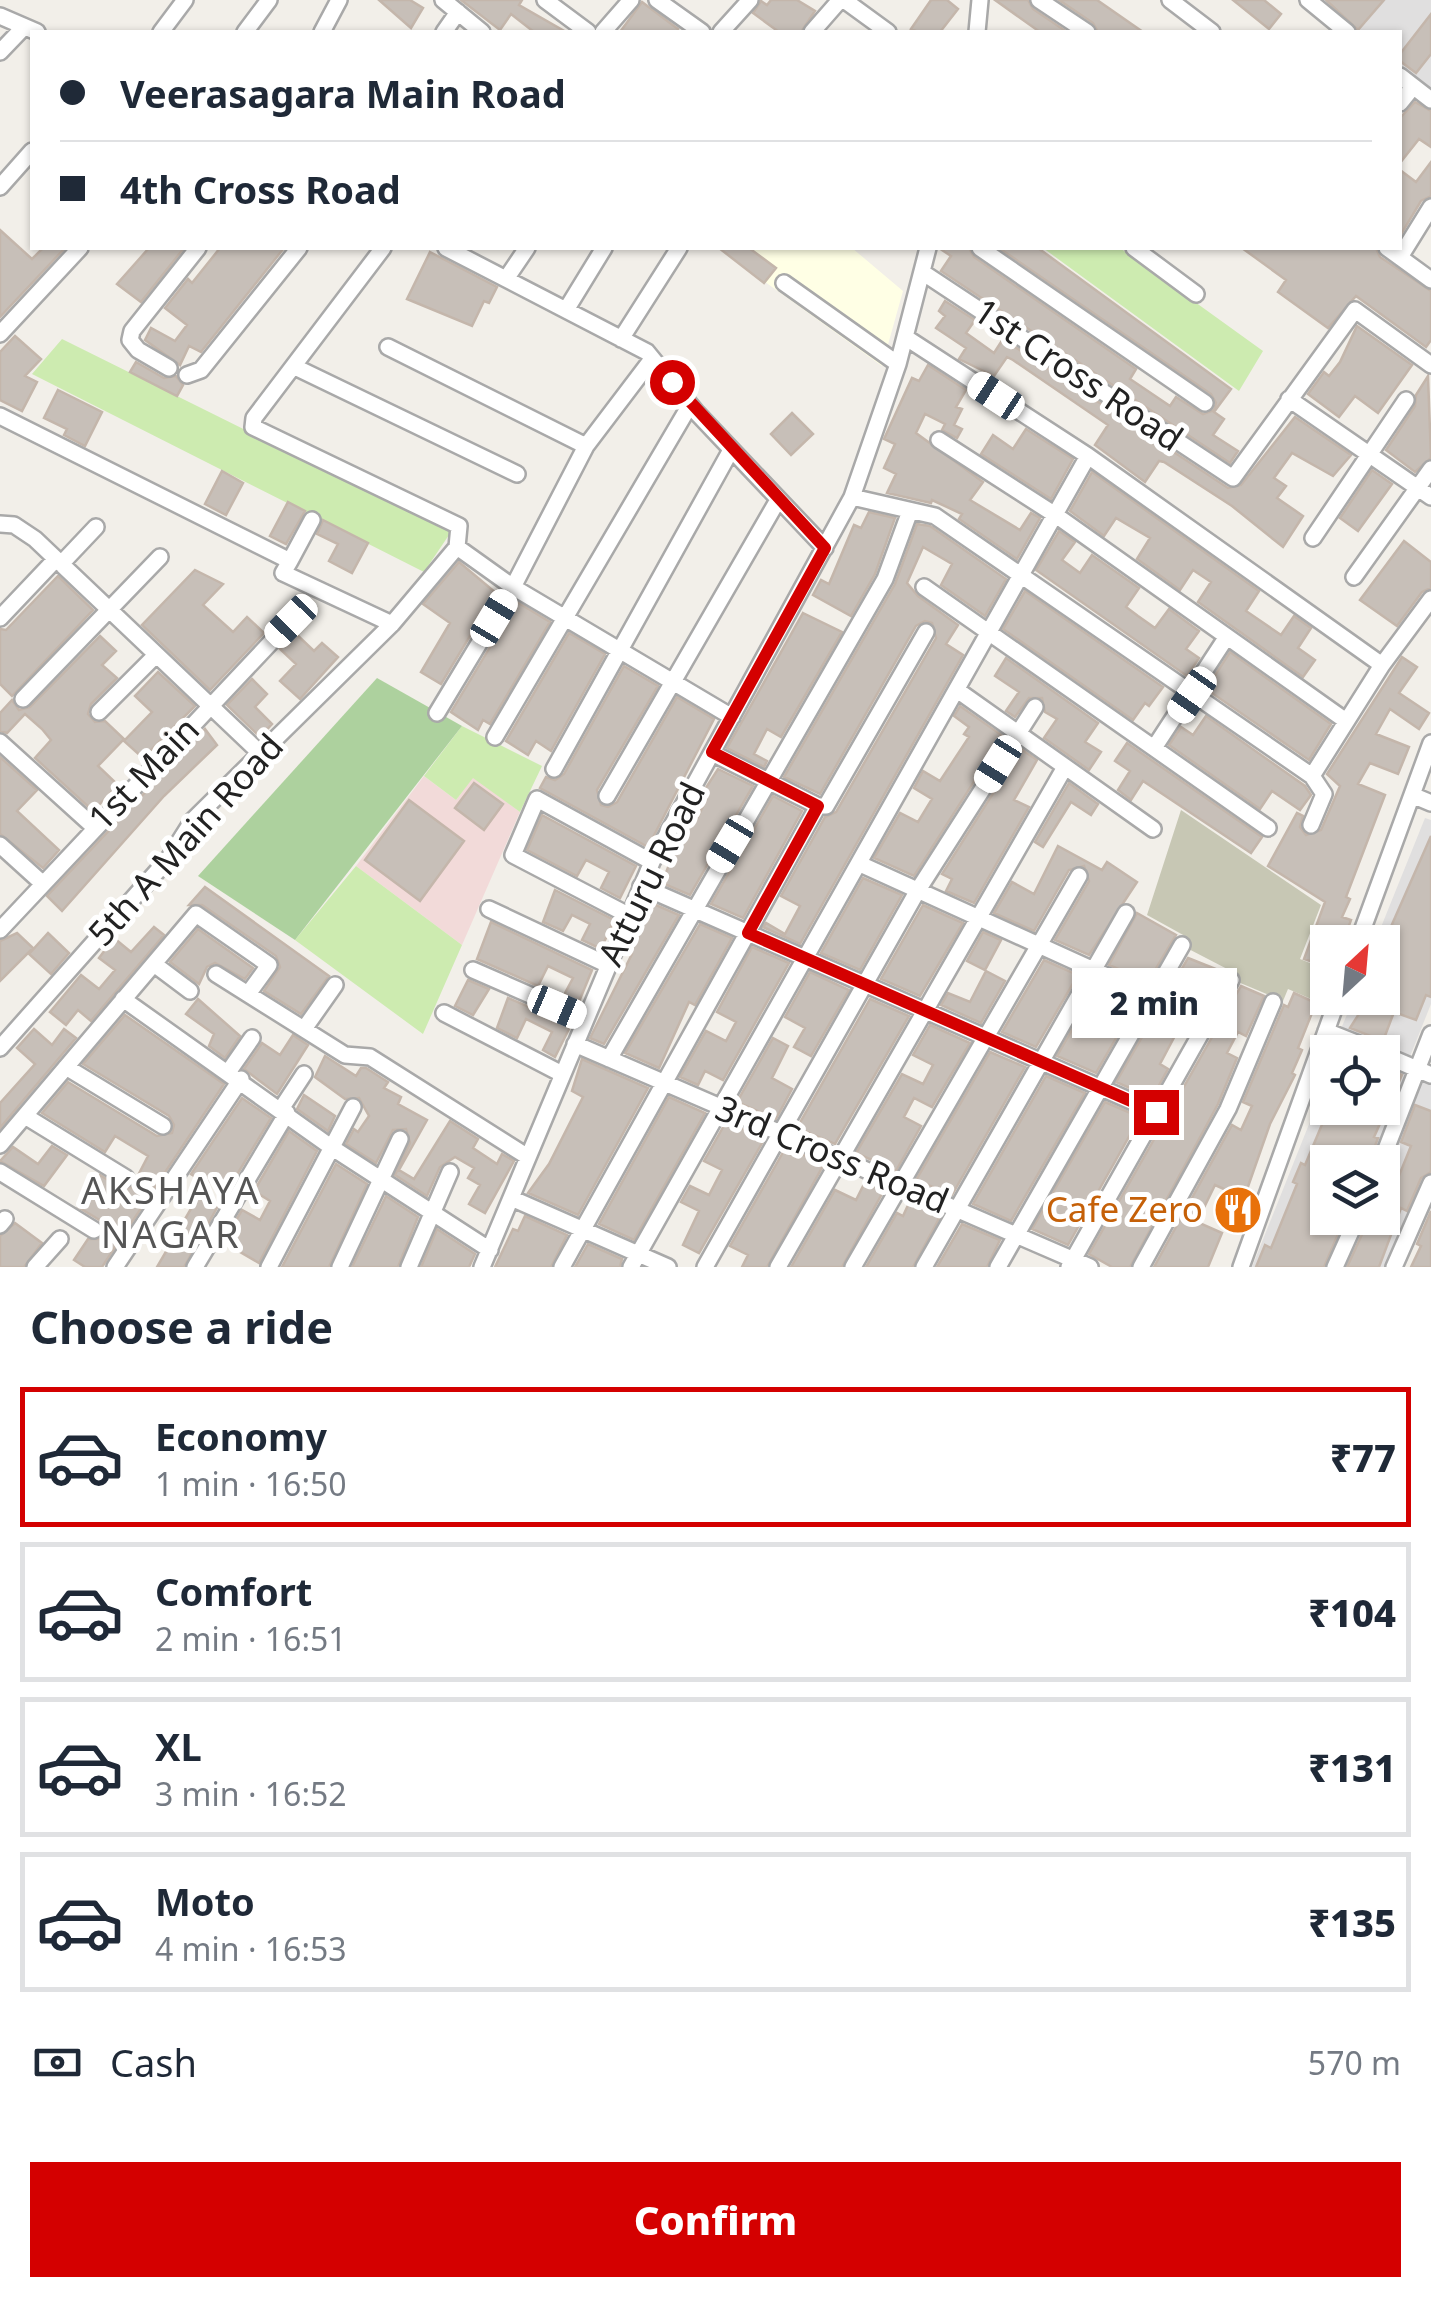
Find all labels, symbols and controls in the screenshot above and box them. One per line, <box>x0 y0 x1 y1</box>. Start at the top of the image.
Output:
text: Veerasagara Main Road <box>120 67 566 119</box>
text: 4th Cross Road <box>120 163 401 215</box>
street label: 1st Cross Road <box>965 287 1192 461</box>
route start <box>650 360 695 405</box>
car <box>963 367 1029 425</box>
car <box>466 585 522 651</box>
car <box>259 589 323 653</box>
car <box>1163 662 1221 728</box>
street label: 1st Main <box>77 706 209 840</box>
street label: 5th A Main Road <box>77 723 293 955</box>
car <box>969 731 1027 797</box>
street label: Atturu Road <box>586 774 715 973</box>
car <box>702 811 758 877</box>
north arrow <box>1310 925 1400 1015</box>
map controls <box>1310 925 1400 1235</box>
callout: 2 min <box>1074 967 1238 1037</box>
car <box>524 981 590 1033</box>
text: 2 min <box>1110 981 1199 1024</box>
button: locate <box>1310 1035 1400 1125</box>
street label: 3rd Cross Road <box>709 1084 956 1224</box>
route end <box>1134 1090 1179 1135</box>
button: layers <box>1310 1145 1400 1235</box>
district label: AKSHAYA NAGAR <box>81 1163 261 1259</box>
restaurant icon: Cafe Zero <box>1212 1184 1264 1236</box>
place label: Cafe Zero <box>1046 1185 1203 1232</box>
text: Choose a ride <box>30 1296 333 1357</box>
text: Economy <box>155 1410 327 1462</box>
icon: car <box>35 1412 125 1502</box>
text: ₹77 <box>1330 1431 1396 1483</box>
text: 1 min · 16:50 <box>155 1462 347 1505</box>
text: Comfort <box>155 1565 312 1617</box>
icon: car <box>35 1567 125 1657</box>
text: ₹104 <box>1308 1586 1396 1638</box>
text: 2 min · 16:51 <box>155 1617 347 1660</box>
text: XL <box>155 1720 202 1772</box>
icon: car <box>35 1722 125 1812</box>
text: ₹131 <box>1308 1741 1396 1793</box>
text: 3 min · 16:52 <box>155 1772 347 1815</box>
text: Moto <box>155 1875 255 1927</box>
icon: car <box>35 1877 125 1967</box>
text: ₹135 <box>1308 1896 1396 1948</box>
text: 4 min · 16:53 <box>155 1927 347 1970</box>
icon: cash <box>30 2035 85 2090</box>
text: Cash <box>110 2036 197 2088</box>
text: 570 m <box>1308 2041 1401 2084</box>
button: Confirm <box>30 2162 1401 2277</box>

